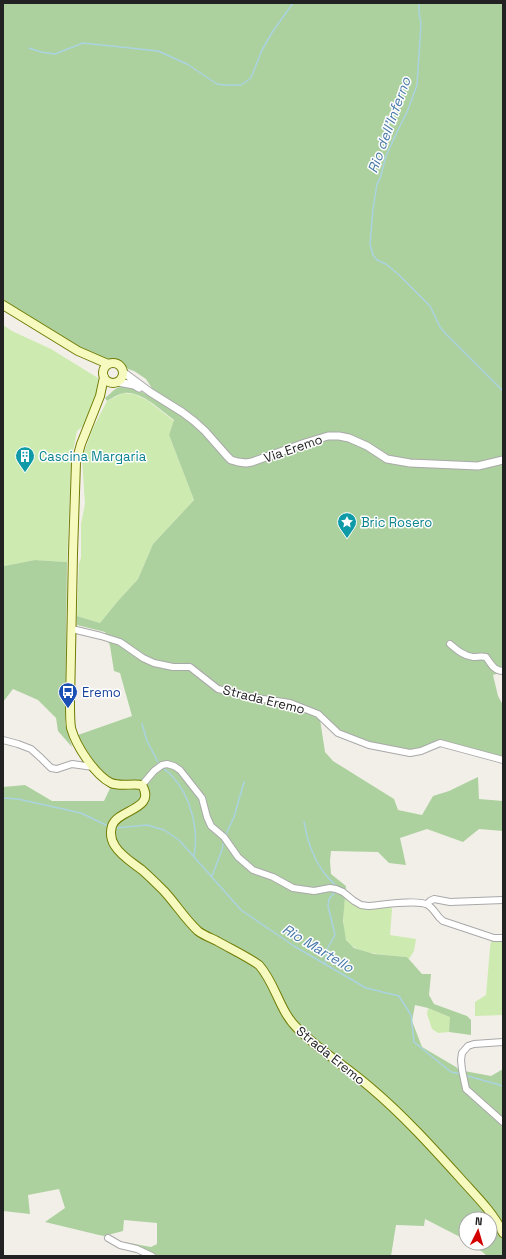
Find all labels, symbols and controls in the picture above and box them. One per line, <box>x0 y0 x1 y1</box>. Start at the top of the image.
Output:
water label: Rio dell'Inferno <box>363 74 415 175</box>
street label: Via Eremo <box>262 431 325 466</box>
building icon: Cascina Margaria <box>14 445 36 473</box>
place label: Cascina Margaria <box>39 448 147 465</box>
place icon: Bric Rosero <box>336 511 358 539</box>
place label: Bric Rosero <box>361 514 432 531</box>
bus stop icon: Eremo <box>57 681 79 709</box>
street label: Strada Eremo <box>221 681 307 718</box>
place label: Eremo <box>82 684 121 701</box>
water label: Rio Martello <box>279 920 357 976</box>
street label: Strada Eremo <box>293 1022 369 1088</box>
north arrow <box>458 1211 498 1251</box>
text: N <box>475 1214 483 1228</box>

